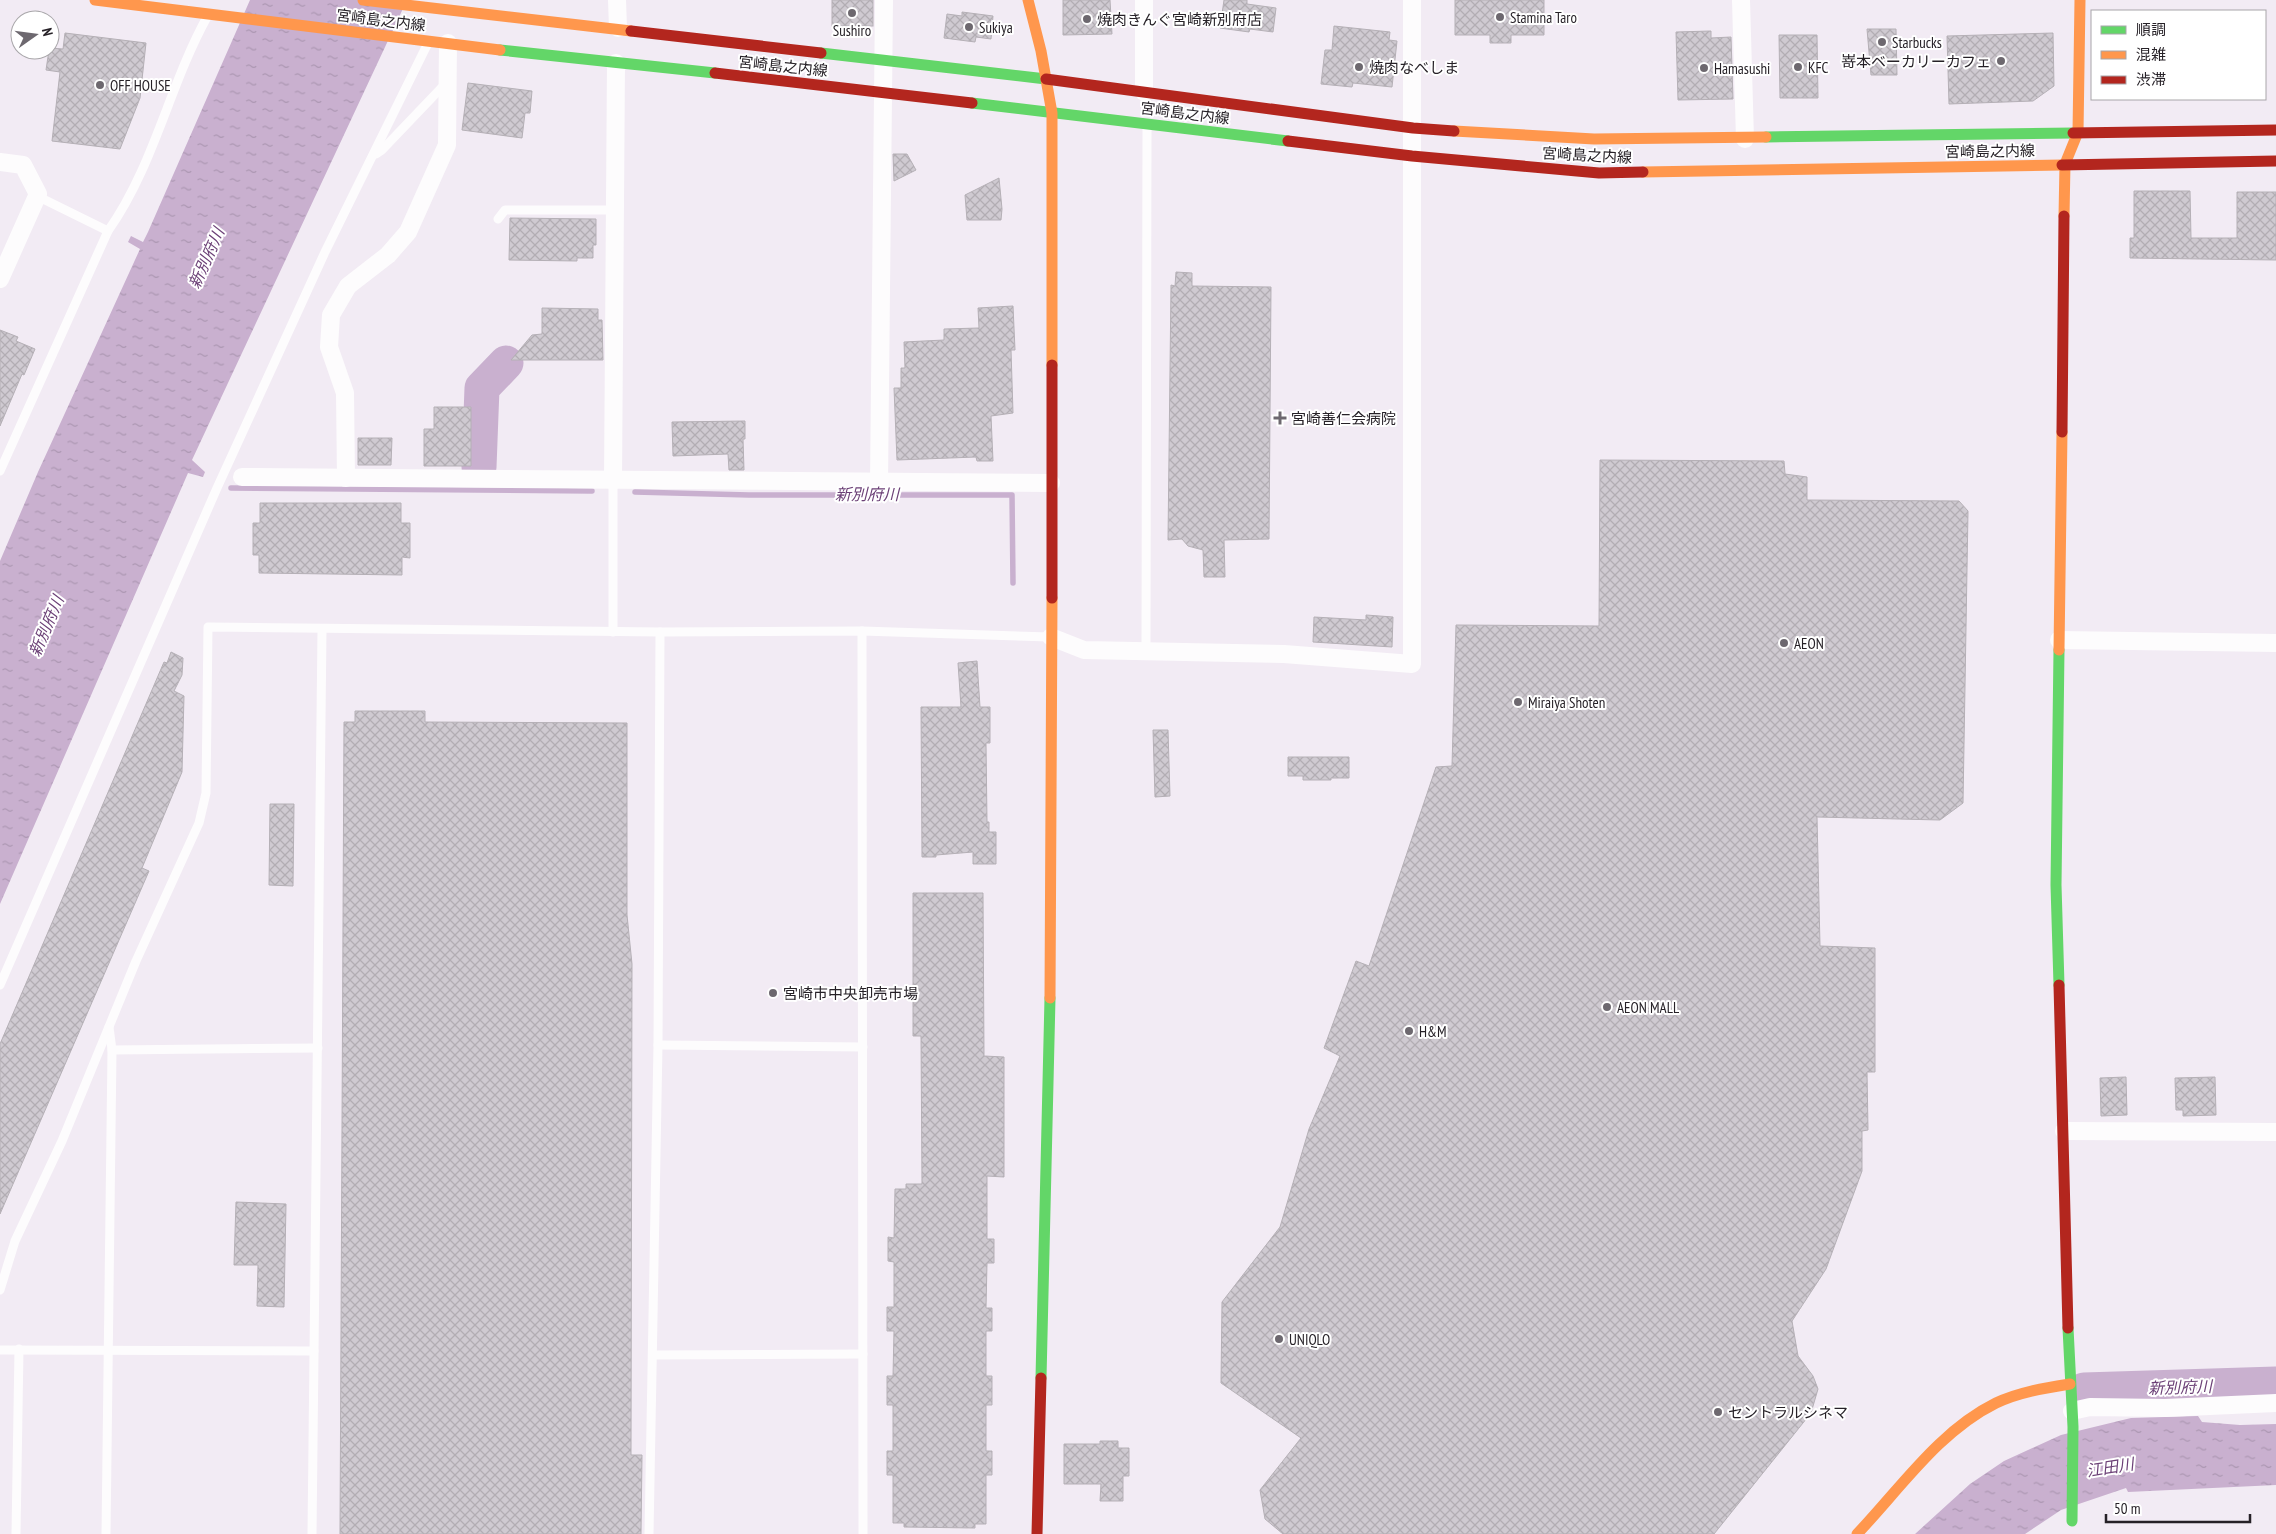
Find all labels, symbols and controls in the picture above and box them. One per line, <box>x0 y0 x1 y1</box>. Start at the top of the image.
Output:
street label: 宮崎島之内線 <box>335 5 427 35</box>
marker: Sushiro <box>846 7 858 19</box>
place label: Stamina Taro <box>1510 8 1577 27</box>
north arrow <box>10 10 60 60</box>
place label: 焼肉きんぐ宮崎新別府店 <box>1097 10 1262 29</box>
legend <box>2091 10 2266 100</box>
marker: Stamina Taro <box>1494 11 1506 23</box>
marker: 焼肉きんぐ宮崎新別府店 <box>1081 13 1093 25</box>
place label: Sukiya <box>979 18 1013 37</box>
text: 順調 <box>2136 20 2166 39</box>
place label: Sushiro <box>833 21 871 40</box>
marker: Sukiya <box>963 21 975 33</box>
text: N <box>38 26 57 38</box>
place label: Starbucks <box>1892 33 1942 52</box>
marker: Starbucks <box>1876 36 1888 48</box>
text: 混雑 <box>2136 45 2166 64</box>
street label: 宮崎島之内線 <box>737 52 829 80</box>
place label: 嵜本ベーカリーカフェ <box>1841 52 1991 71</box>
marker: 嵜本ベーカリーカフェ <box>1995 55 2007 67</box>
place label: 焼肉なべしま <box>1369 58 1459 77</box>
place label: KFC <box>1808 58 1829 77</box>
place label: Hamasushi <box>1714 59 1770 78</box>
marker: 焼肉なべしま <box>1353 61 1365 73</box>
marker: KFC <box>1792 61 1804 73</box>
marker: Hamasushi <box>1698 62 1710 74</box>
text: 渋滞 <box>2136 70 2166 89</box>
place label: OFF HOUSE <box>110 76 171 95</box>
marker: OFF HOUSE <box>94 79 106 91</box>
street label: 宮崎島之内線 <box>1139 98 1231 128</box>
street label: 宮崎島之内線 <box>1945 141 2035 161</box>
street label: 宮崎島之内線 <box>1542 143 1632 167</box>
water label: 新別府川 <box>184 223 229 291</box>
place label: 宮崎善仁会病院 <box>1291 409 1396 428</box>
marker: 宮崎善仁会病院 <box>1273 411 1287 425</box>
water label: 新別府川 <box>835 484 901 504</box>
water label: 新別府川 <box>24 591 68 659</box>
place label: AEON <box>1794 634 1824 653</box>
marker: AEON <box>1778 637 1790 649</box>
place label: Miraiya Shoten <box>1528 693 1605 712</box>
marker: Miraiya Shoten <box>1512 696 1524 708</box>
place label: 宮崎市中央卸売市場 <box>783 984 918 1003</box>
marker: 宮崎市中央卸売市場 <box>767 987 779 999</box>
place label: AEON MALL <box>1617 998 1680 1017</box>
marker: AEON MALL <box>1601 1001 1613 1013</box>
place label: H&M <box>1419 1022 1446 1041</box>
marker: H&M <box>1403 1025 1415 1037</box>
place label: UNIQLO <box>1289 1330 1330 1349</box>
marker: UNIQLO <box>1273 1333 1285 1345</box>
water label: 新別府川 <box>2148 1376 2214 1398</box>
place label: セントラルシネマ <box>1728 1403 1848 1422</box>
marker: セントラルシネマ <box>1712 1406 1724 1418</box>
water label: 江田川 <box>2085 1453 2137 1481</box>
scale bar <box>2106 1492 2250 1524</box>
text: 50 m <box>2114 1499 2140 1518</box>

